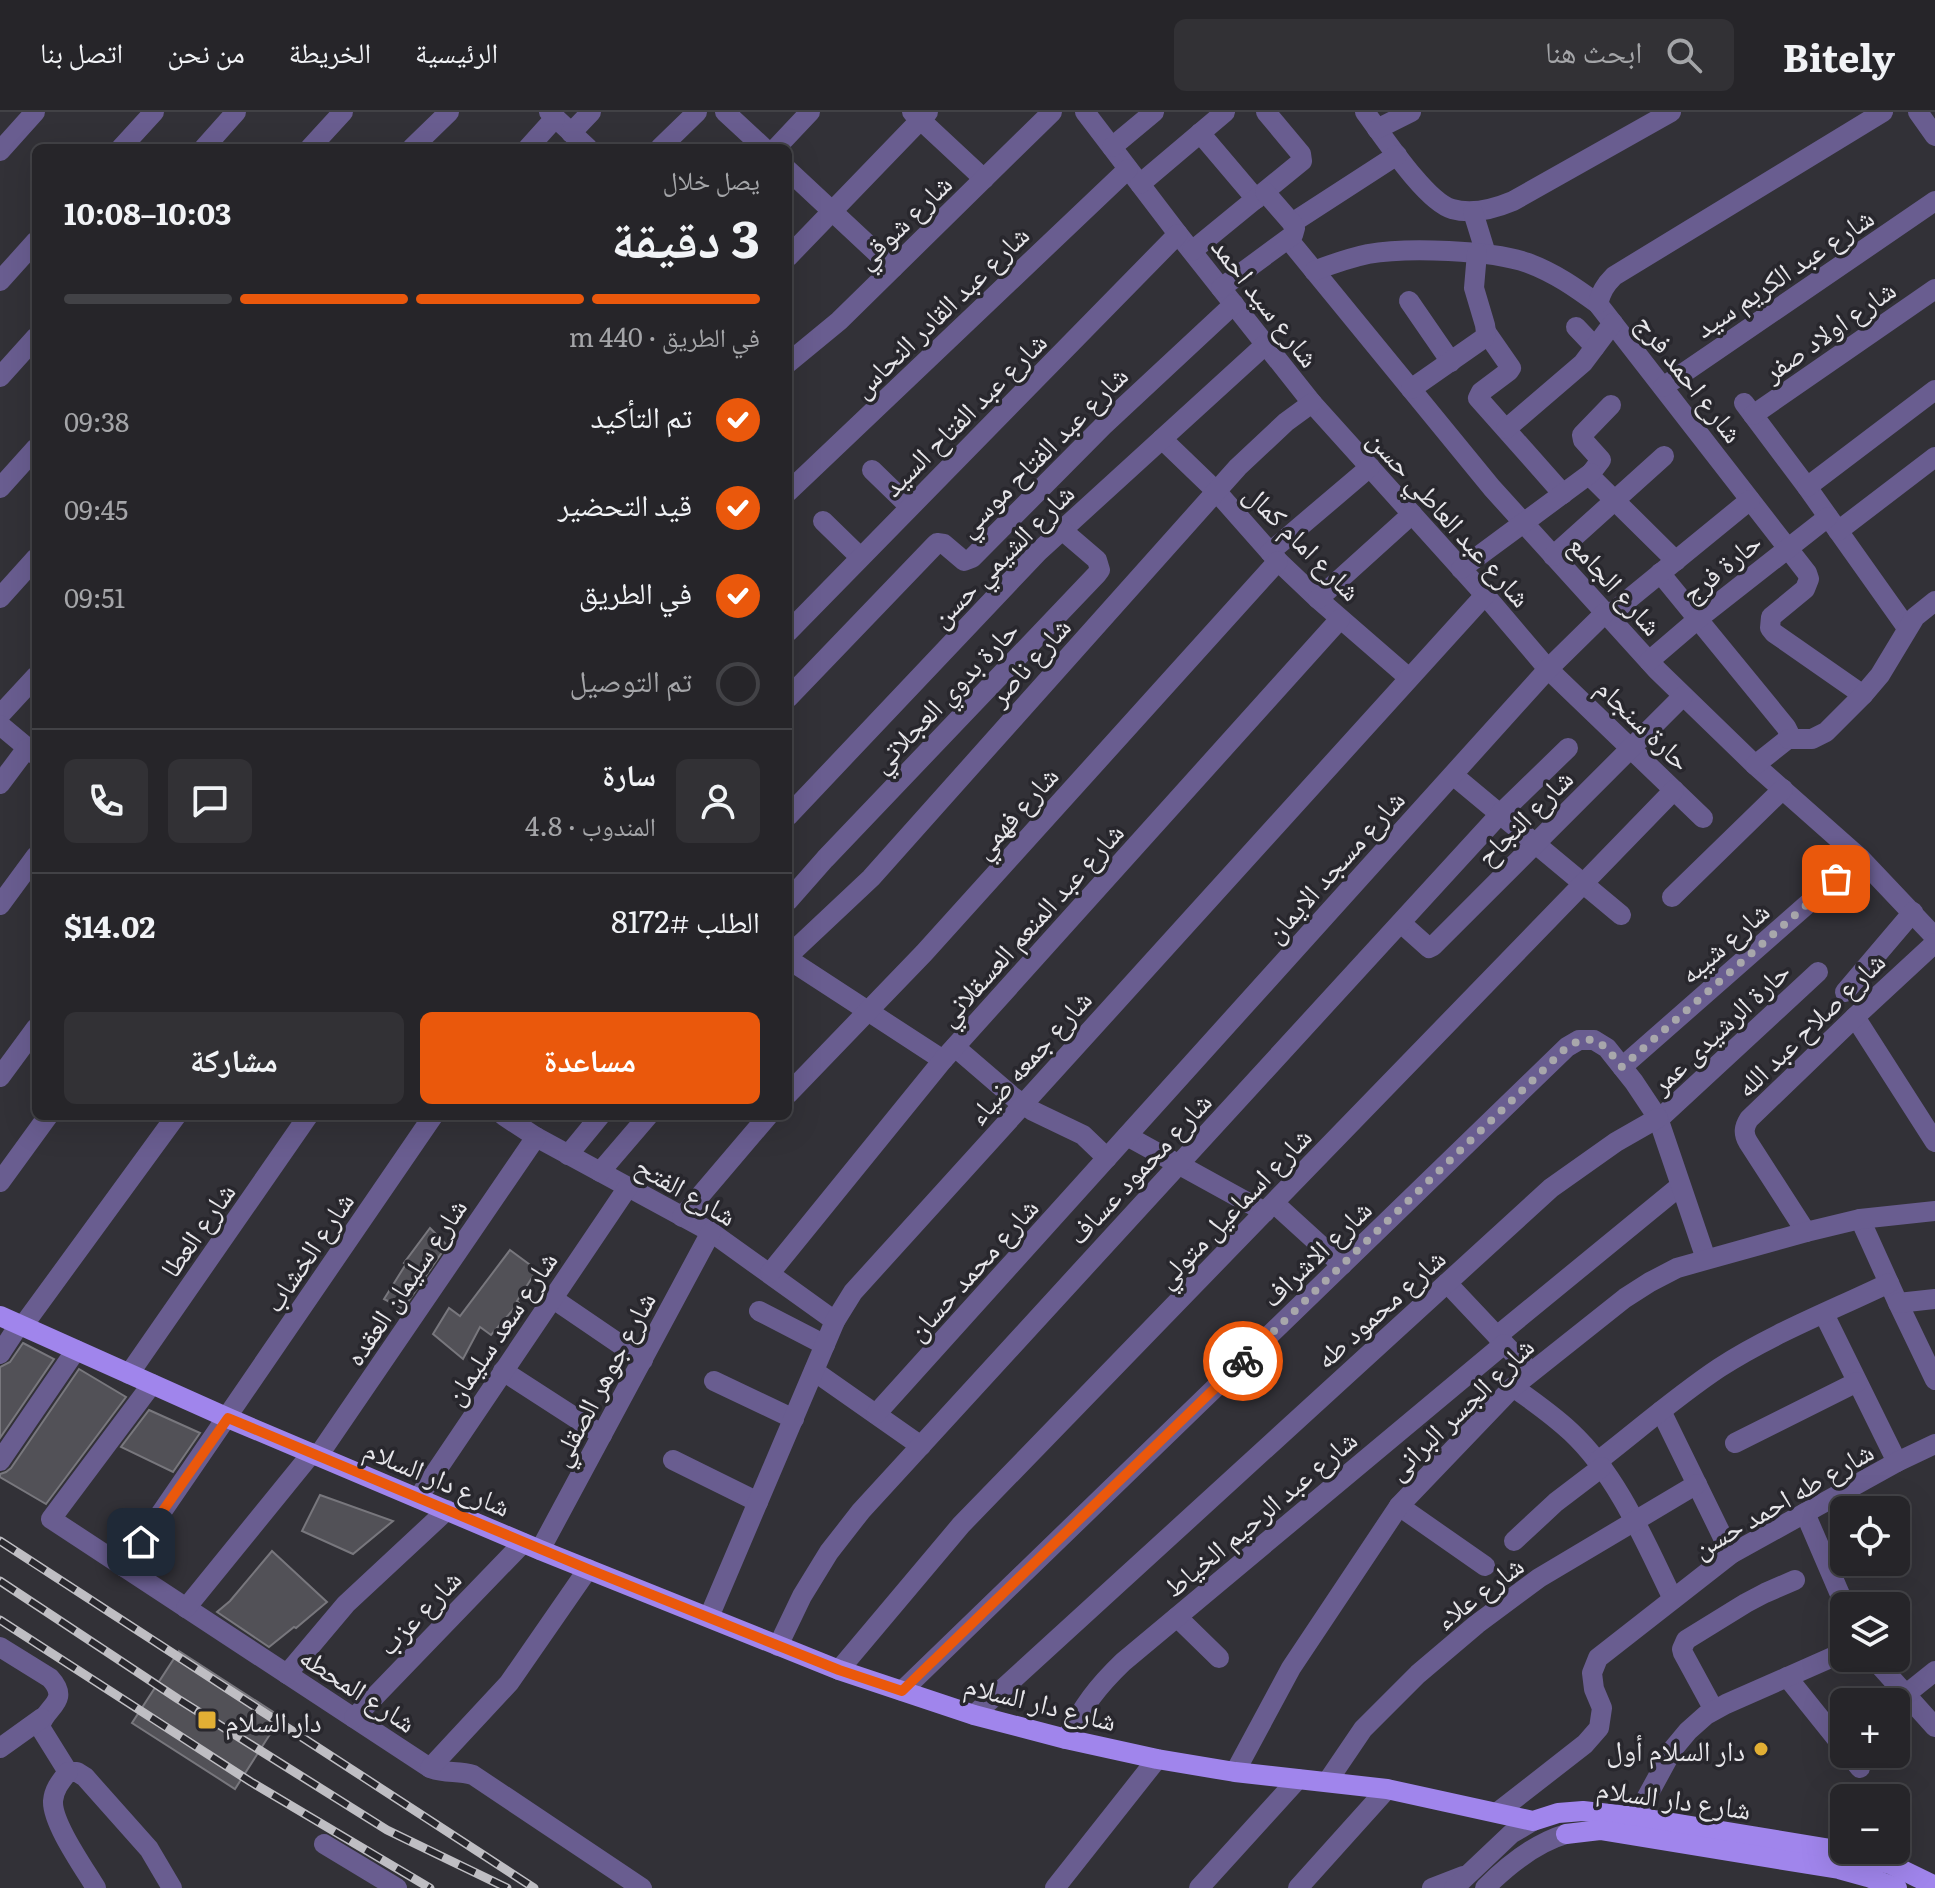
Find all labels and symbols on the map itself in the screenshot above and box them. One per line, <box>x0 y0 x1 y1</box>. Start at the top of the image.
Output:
street label: شارع شوقي <box>844 163 963 280</box>
street label: شارع عبد الكريم سيد <box>1685 195 1881 347</box>
street label: شارع عبد القادر النحاس <box>840 214 1038 406</box>
street label: شارع سيد احمد <box>1203 227 1331 375</box>
street label: شارع اولاد صفر <box>1752 268 1903 391</box>
street label: شارع احمد فرج <box>1627 303 1755 451</box>
street label: شارع عبد الفتاح السيد <box>871 321 1055 505</box>
street label: شارع عبد الفتاح موسي <box>946 355 1139 548</box>
street label: شارع عبد العاطي حسن <box>1356 418 1543 618</box>
street label: شارع الشيمي حسن <box>919 472 1086 639</box>
street label: شارع امام كمال <box>1236 473 1372 609</box>
street label: حارة فرج <box>1670 520 1770 612</box>
street label: شارع الجامع <box>1560 524 1674 644</box>
street label: شارع ناصر <box>976 606 1079 715</box>
street label: حارة بدوي العجلاتي <box>859 609 1030 784</box>
street label: حارة سنجام <box>1588 667 1702 779</box>
street label: شارع فهمي <box>961 755 1070 869</box>
street label: شارع النجاح <box>1465 758 1581 874</box>
street label: شارع مسجد الايمان <box>1253 779 1413 951</box>
street label: شارع عبد المنعم العسقلاني <box>926 812 1135 1037</box>
pin <box>1802 845 1870 913</box>
street label: شارع شيبه <box>1668 890 1778 992</box>
street label: شارع صلاح عبد الله <box>1724 940 1894 1106</box>
street label: حارة الرشيدى عمر <box>1639 950 1799 1103</box>
street label: شارع جمعه ضياء <box>956 979 1100 1133</box>
street label: شارع محمود عساف <box>1056 1081 1220 1253</box>
street label: شارع اسماعيل متولي <box>1144 1116 1323 1299</box>
street label: شارع الفتح <box>628 1143 746 1235</box>
street label: شارع العطا <box>148 1173 244 1285</box>
street label: شارع الخشاب <box>251 1182 363 1320</box>
street label: شارع محمد حسان <box>895 1187 1047 1349</box>
street label: شارع الاشراف <box>1250 1188 1380 1316</box>
street label: شارع سليمان العقده <box>332 1189 476 1373</box>
street label: شارع محمود طه <box>1304 1237 1454 1377</box>
street label: شارع سعد سليمان <box>432 1241 566 1413</box>
street label: شارع جوهر الصقلي <box>537 1283 668 1475</box>
courier <box>1203 1321 1283 1401</box>
street label: شارع الجسر البرانى <box>1376 1325 1542 1489</box>
street label: شارع عبد الرحيم الخياط <box>1153 1418 1365 1606</box>
street label: شارع دار السلام <box>358 1426 518 1526</box>
street label: شارع طه احمد حسن <box>1683 1429 1881 1567</box>
pin <box>107 1508 175 1576</box>
street label: شارع علاء <box>1425 1543 1531 1639</box>
street label: شارع عزب <box>366 1558 470 1664</box>
street label: شارع المحطه <box>292 1634 426 1742</box>
street label: شارع دار السلام <box>961 1662 1121 1740</box>
place label: دار السلام <box>225 1699 322 1741</box>
marker: دار السلام <box>196 1709 218 1731</box>
place label: دار السلام أول <box>1606 1728 1745 1770</box>
marker: دار السلام أول <box>1752 1740 1770 1758</box>
street label: شارع دار السلام <box>1594 1765 1754 1829</box>

